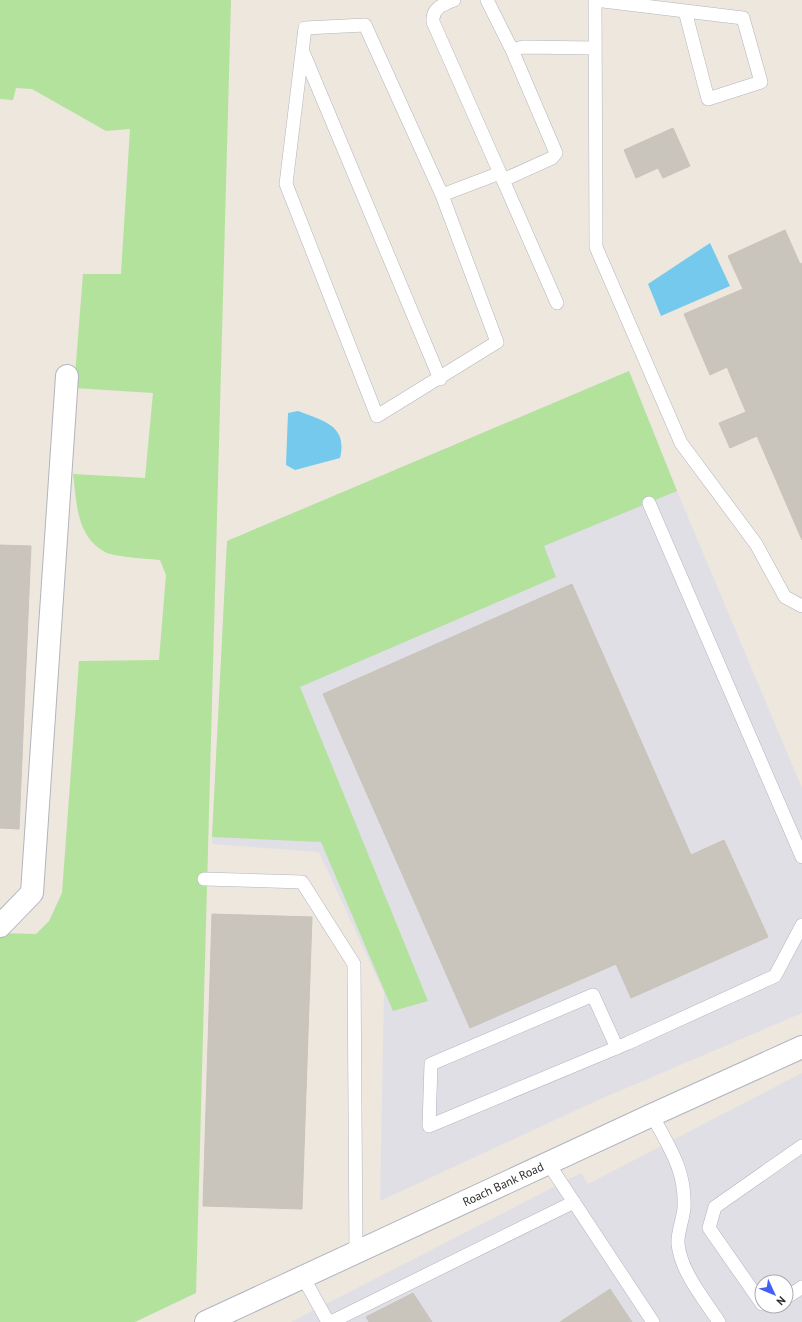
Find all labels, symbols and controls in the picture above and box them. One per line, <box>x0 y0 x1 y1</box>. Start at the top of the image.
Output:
street label: Roach Bank Road <box>460 1159 546 1209</box>
north arrow <box>754 1274 794 1314</box>
text: N <box>774 1293 789 1308</box>

